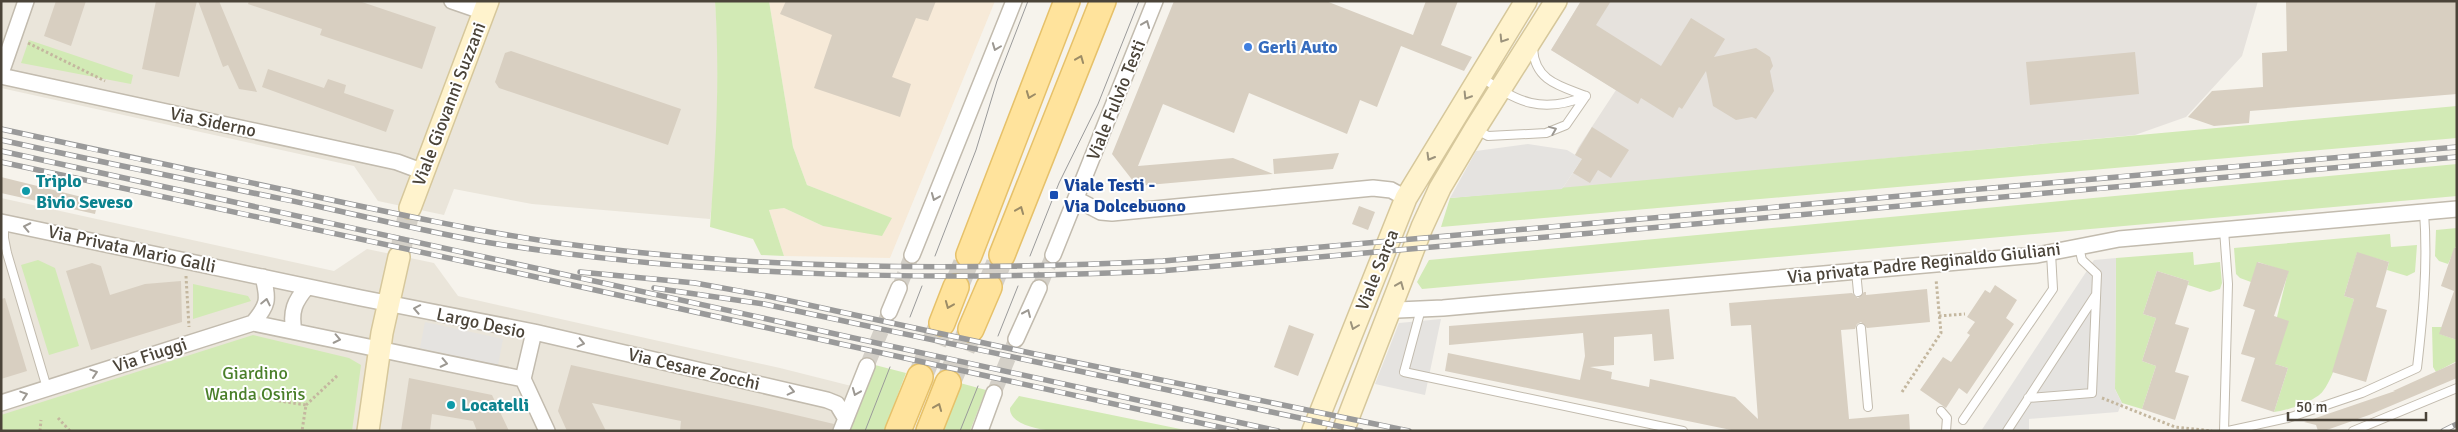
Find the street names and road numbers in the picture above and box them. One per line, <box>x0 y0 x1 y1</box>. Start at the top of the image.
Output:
street label: Viale Giovanni Suzzani <box>408 19 490 189</box>
street label: Viale Fulvio Testi <box>1082 37 1150 163</box>
street label: Via Siderno <box>168 102 258 142</box>
street label: Via Privata Mario Galli <box>46 220 218 278</box>
street label: Viale Sarca <box>1351 226 1403 314</box>
street label: Via privata Padre Reginaldo Giuliani <box>1786 238 2062 288</box>
street label: Largo Desio <box>434 303 528 343</box>
street label: Via Fiuggi <box>110 333 190 377</box>
street label: Via Cesare Zocchi <box>626 343 762 395</box>

